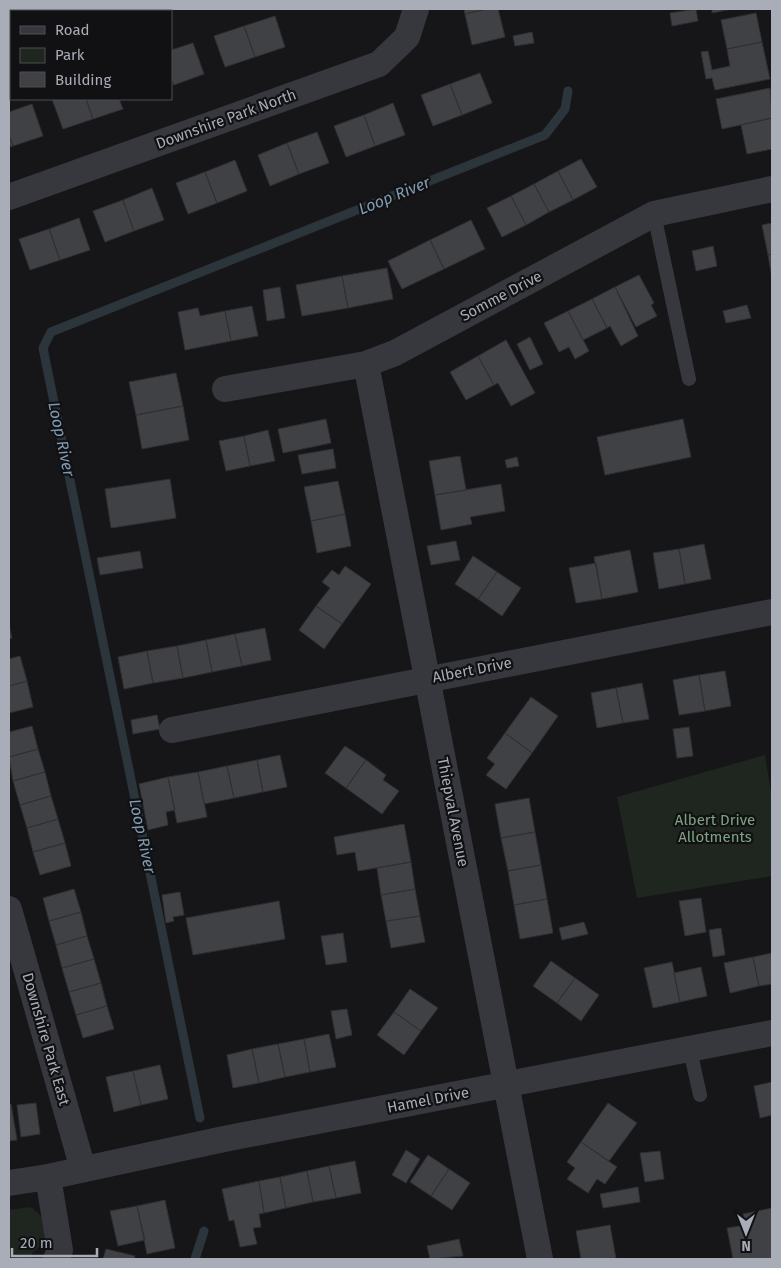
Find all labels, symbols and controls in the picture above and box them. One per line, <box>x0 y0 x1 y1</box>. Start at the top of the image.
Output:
legend <box>10 10 172 100</box>
text: Road <box>55 21 90 39</box>
text: Park <box>55 46 85 64</box>
text: Building <box>55 71 111 89</box>
street label: Downshire Park North <box>153 85 299 153</box>
water label: Loop River <box>356 172 434 218</box>
street label: Somme Drive <box>457 267 545 325</box>
water label: Loop River <box>44 400 79 479</box>
street label: Albert Drive <box>431 653 513 687</box>
street label: Thiepval Avenue <box>434 756 472 868</box>
water label: Loop River <box>125 797 160 876</box>
park label: Albert Drive Allotments <box>675 811 755 846</box>
street label: Downshire Park East <box>18 971 74 1108</box>
street label: Hamel Drive <box>386 1083 470 1117</box>
north arrow <box>721 1208 771 1258</box>
scale bar <box>12 1226 98 1258</box>
text: 20 m <box>20 1234 53 1252</box>
text: N <box>741 1237 751 1254</box>

